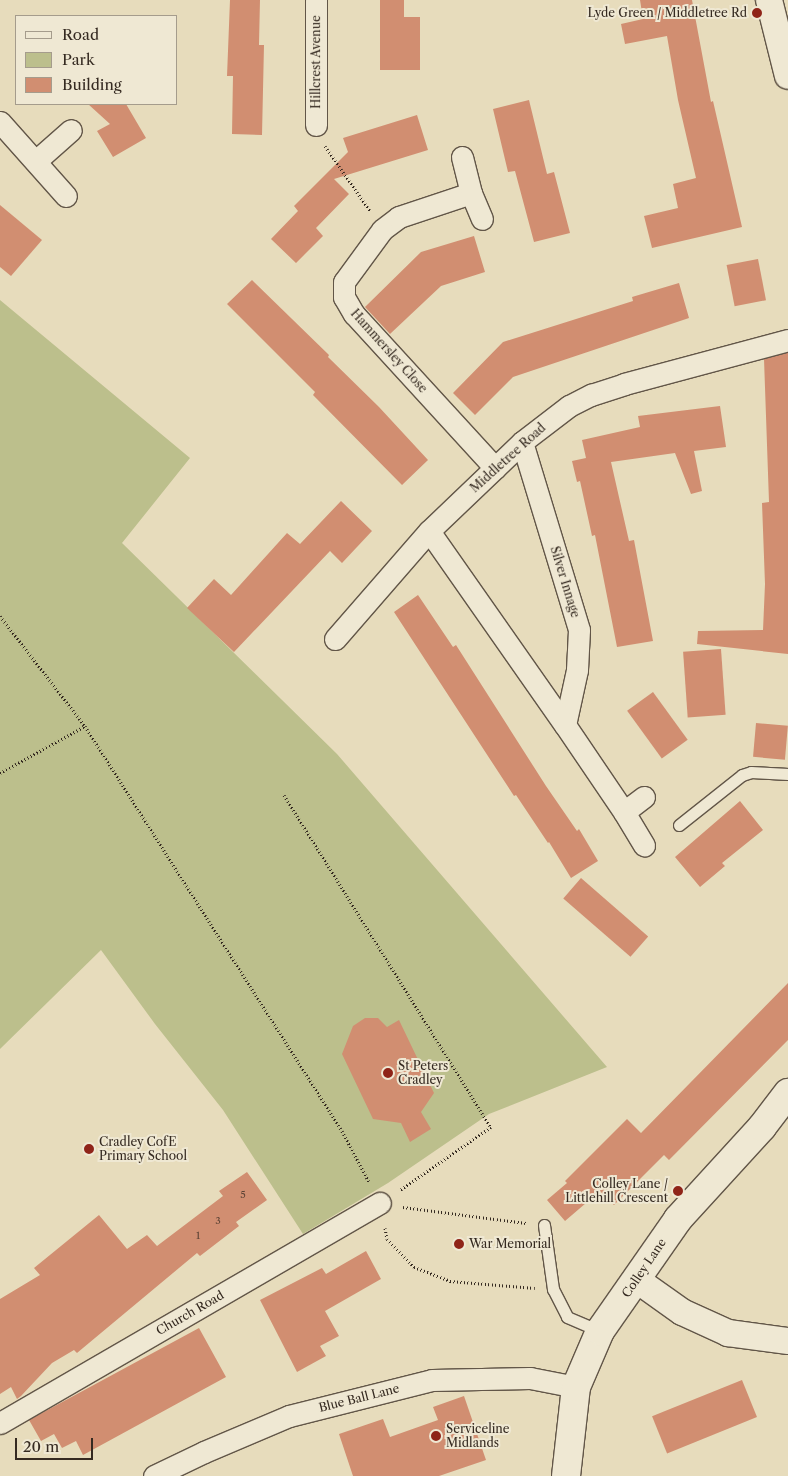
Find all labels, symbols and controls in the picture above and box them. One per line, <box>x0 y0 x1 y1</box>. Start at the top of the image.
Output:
place label: Lyde Green / Middletree Rd <box>587 6 747 20</box>
marker: Lyde Green / Middletree Rd <box>751 7 763 19</box>
legend <box>15 15 178 105</box>
street label: Hillcrest Avenue <box>309 15 323 109</box>
text: Road <box>62 25 99 44</box>
text: Park <box>62 50 95 69</box>
text: Building <box>62 75 122 94</box>
street label: Hammersley Close <box>348 306 430 396</box>
street label: Middletree Road <box>467 420 549 496</box>
street label: Silver Innage <box>547 544 583 620</box>
place label: St Peters Cradley <box>398 1059 448 1087</box>
marker: St Peters Cradley <box>382 1067 394 1079</box>
place label: Cradley CofE Primary School <box>99 1135 187 1163</box>
marker: Cradley CofE Primary School <box>83 1143 95 1155</box>
place label: Colley Lane / Littlehill Crescent <box>565 1177 668 1205</box>
marker: Colley Lane / Littlehill Crescent <box>672 1185 684 1197</box>
house number: 5 <box>240 1189 246 1201</box>
house number: 3 <box>215 1215 221 1227</box>
house number: 1 <box>196 1230 200 1242</box>
street label: Colley Lane <box>619 1236 669 1300</box>
place label: War Memorial <box>469 1237 551 1251</box>
marker: War Memorial <box>453 1238 465 1250</box>
street label: Church Road <box>154 1288 226 1338</box>
street label: Blue Ball Lane <box>317 1381 401 1415</box>
place label: Serviceline Midlands <box>446 1422 510 1450</box>
scale bar <box>18 1428 95 1460</box>
marker: Serviceline Midlands <box>430 1430 442 1442</box>
text: 20 m <box>23 1437 59 1456</box>

